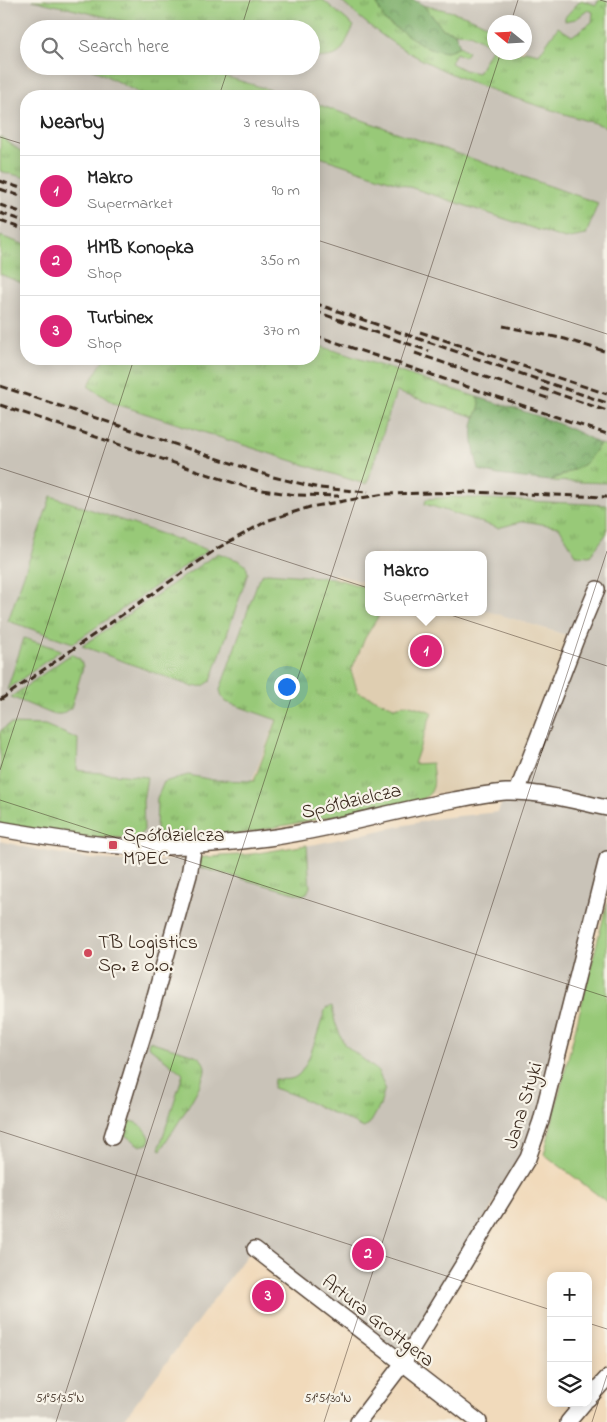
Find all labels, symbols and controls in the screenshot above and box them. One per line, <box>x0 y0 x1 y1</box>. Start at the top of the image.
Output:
north arrow <box>487 15 532 60</box>
search box <box>20 20 320 75</box>
icon: search <box>38 34 66 62</box>
text: Search here <box>78 34 169 61</box>
text: Nearby <box>40 108 104 138</box>
text: 3 results <box>244 111 300 135</box>
text: Makro <box>87 165 133 192</box>
text: 1 <box>53 179 59 203</box>
text: 90 m <box>272 179 300 203</box>
text: Supermarket <box>87 192 173 216</box>
text: HMB Konopka <box>87 235 194 262</box>
text: 2 <box>52 249 60 273</box>
text: 350 m <box>261 249 300 273</box>
text: Shop <box>87 262 122 286</box>
text: Turbinex <box>87 305 153 332</box>
text: 3 <box>53 319 59 343</box>
text: 370 m <box>263 319 300 343</box>
text: Shop <box>87 332 122 356</box>
popup <box>365 551 487 616</box>
text: Makro <box>383 558 429 585</box>
text: Supermarket <box>383 585 469 609</box>
pin: 1 <box>410 632 442 670</box>
your location <box>274 674 300 700</box>
street label: Spółdzielcza <box>299 777 404 828</box>
place label: Spółdzielcza MPEC <box>123 822 225 874</box>
marker: Spółdzielcza MPEC <box>107 839 119 851</box>
place label: TB Logistics Sp. z o.o. <box>98 929 198 981</box>
marker: TB Logistics Sp. z o.o. <box>82 947 94 959</box>
street label: Jana Styki <box>497 1059 551 1153</box>
pin: 2 <box>352 1235 384 1273</box>
street label: Artura Grottgera <box>314 1269 440 1376</box>
map controls <box>547 1272 592 1407</box>
button: + <box>547 1272 592 1317</box>
pin: 3 <box>252 1277 284 1315</box>
button: − <box>547 1317 592 1362</box>
button: layers <box>547 1362 592 1407</box>
text: 51°51'35"N <box>36 1390 84 1408</box>
text: 51°51'30"N <box>305 1390 351 1408</box>

